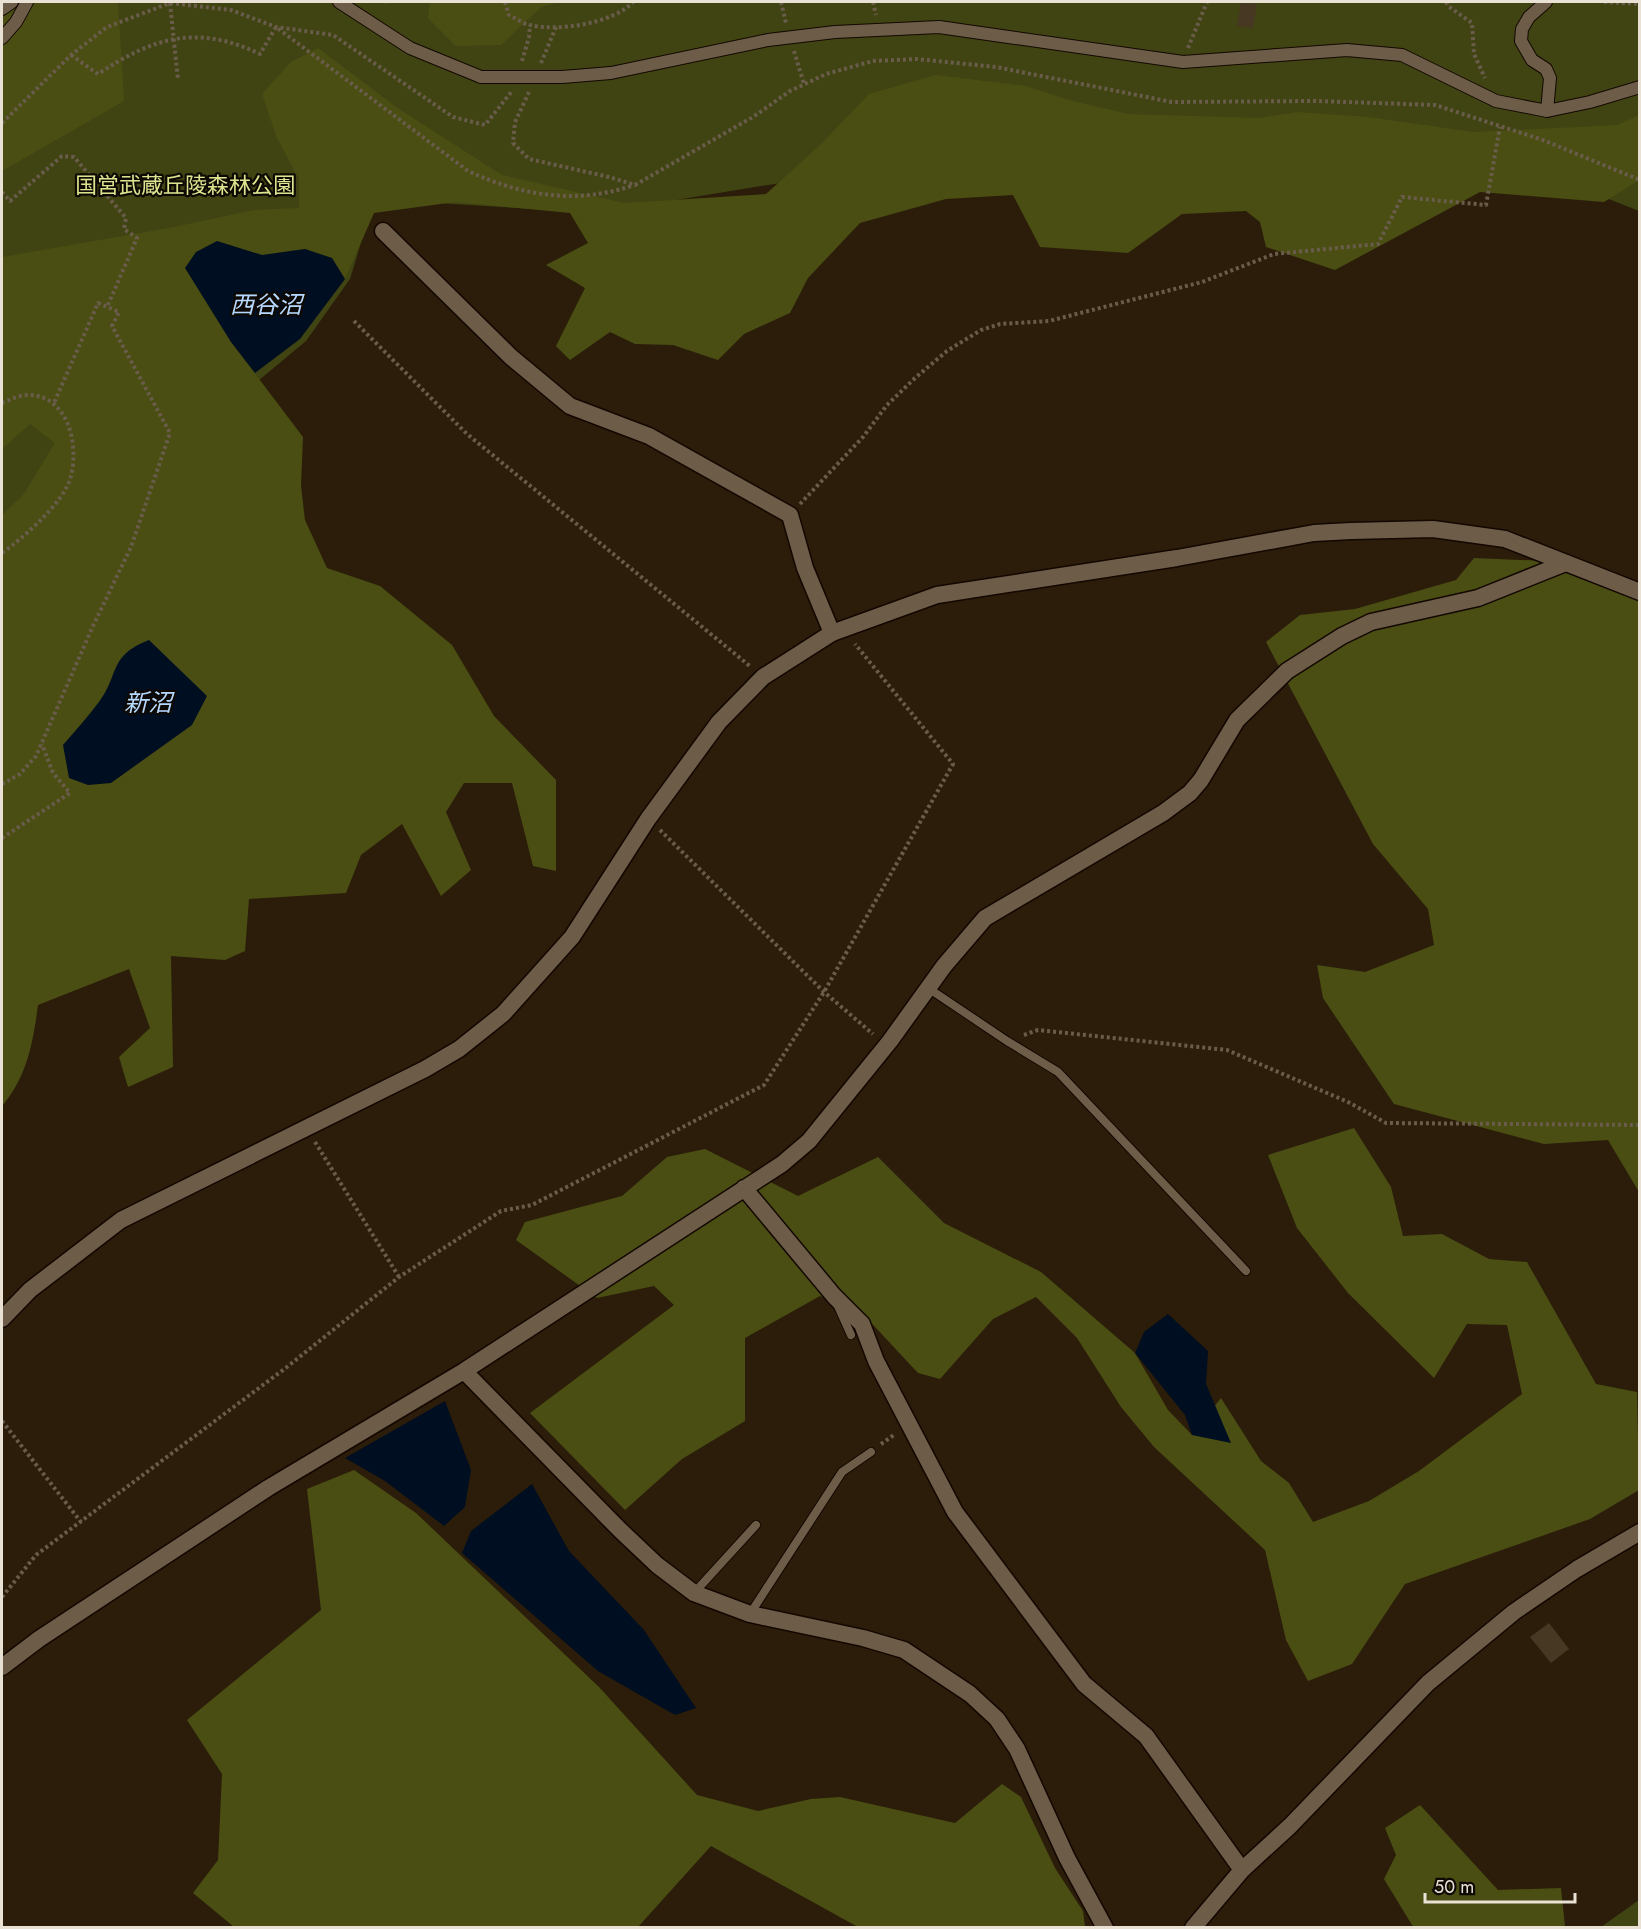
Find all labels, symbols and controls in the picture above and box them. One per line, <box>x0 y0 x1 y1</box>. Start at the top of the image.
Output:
park label: 国営武蔵丘陵森林公園 <box>75 169 295 201</box>
water label: 西谷沼 <box>230 287 305 322</box>
water label: 新沼 <box>124 685 175 720</box>
scale bar <box>1425 1866 1575 1904</box>
text: 50 m <box>1434 1874 1474 1900</box>

